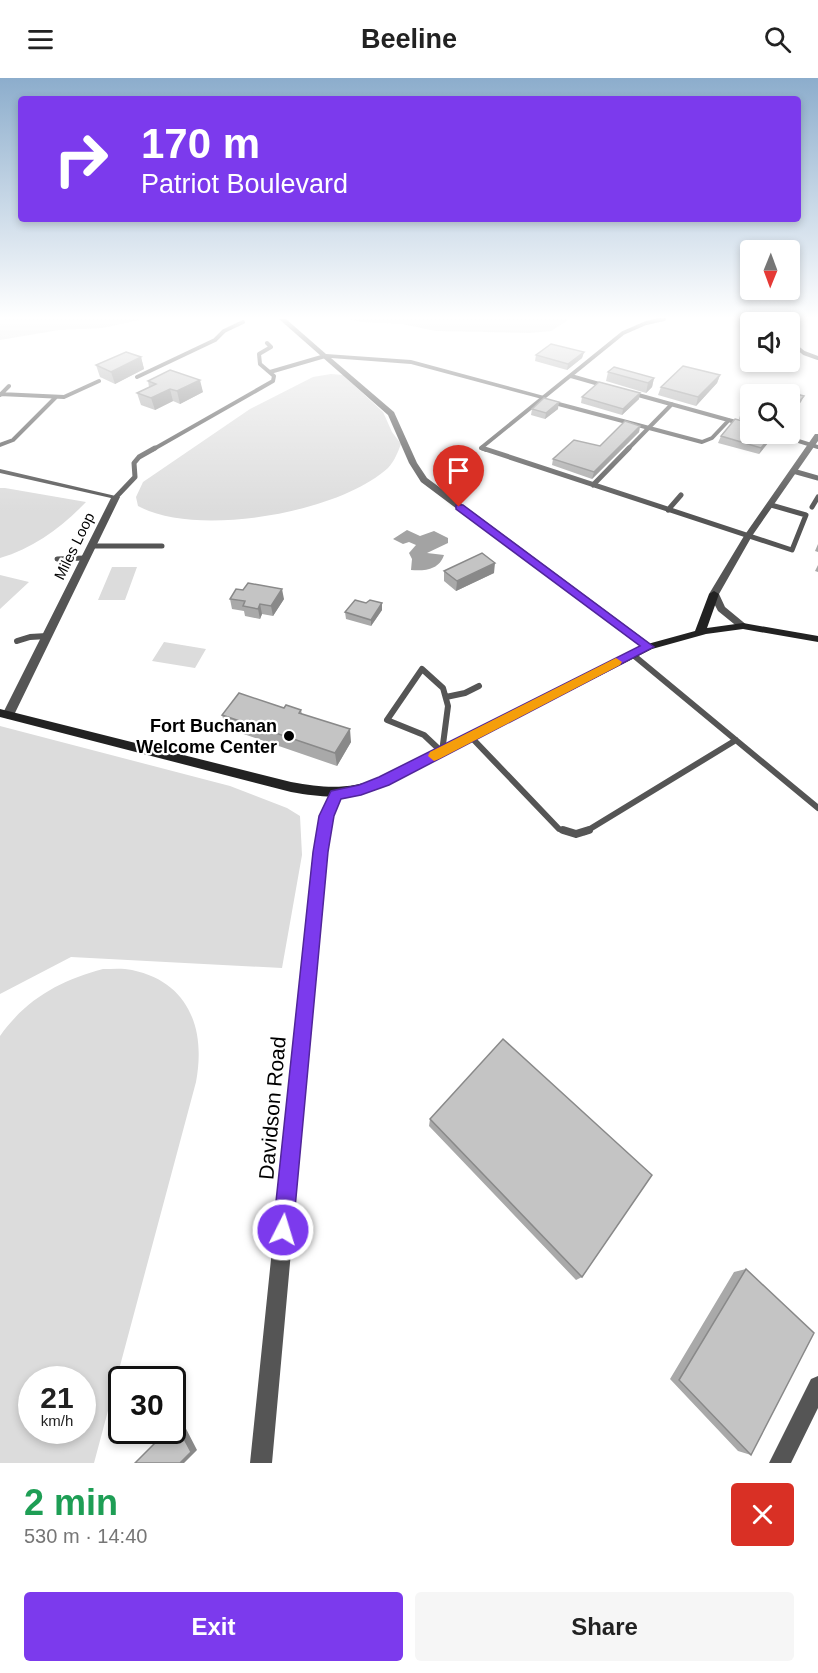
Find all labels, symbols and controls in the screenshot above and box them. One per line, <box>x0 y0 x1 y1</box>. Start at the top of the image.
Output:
icon: menu <box>24 23 57 56</box>
icon: search <box>761 23 794 56</box>
text: Beeline <box>361 24 457 54</box>
icon: right <box>42 120 120 198</box>
text: 170 m <box>141 120 260 167</box>
text: Patriot Boulevard <box>141 169 348 199</box>
north arrow <box>740 240 800 300</box>
map controls <box>740 240 800 444</box>
button: sound <box>740 312 800 372</box>
button: search <box>740 384 800 444</box>
pin <box>433 445 484 507</box>
icon: arrive <box>442 454 475 487</box>
street label: Miles Loop <box>50 510 98 582</box>
place label: Fort Buchanan Welcome Center <box>136 716 277 757</box>
marker: Fort Buchanan Welcome Center <box>282 729 296 743</box>
street label: Davidson Road <box>254 1035 290 1181</box>
position arrow <box>251 1198 315 1262</box>
speed limit sign: 30 <box>108 1366 186 1444</box>
text: 21 <box>40 1381 74 1414</box>
text: km/h <box>41 1412 73 1429</box>
text: 2 min <box>24 1482 118 1523</box>
button: close <box>731 1483 794 1546</box>
text: 530 m · 14:40 <box>24 1525 147 1547</box>
button: Exit <box>24 1592 403 1661</box>
button: Share <box>415 1592 794 1661</box>

